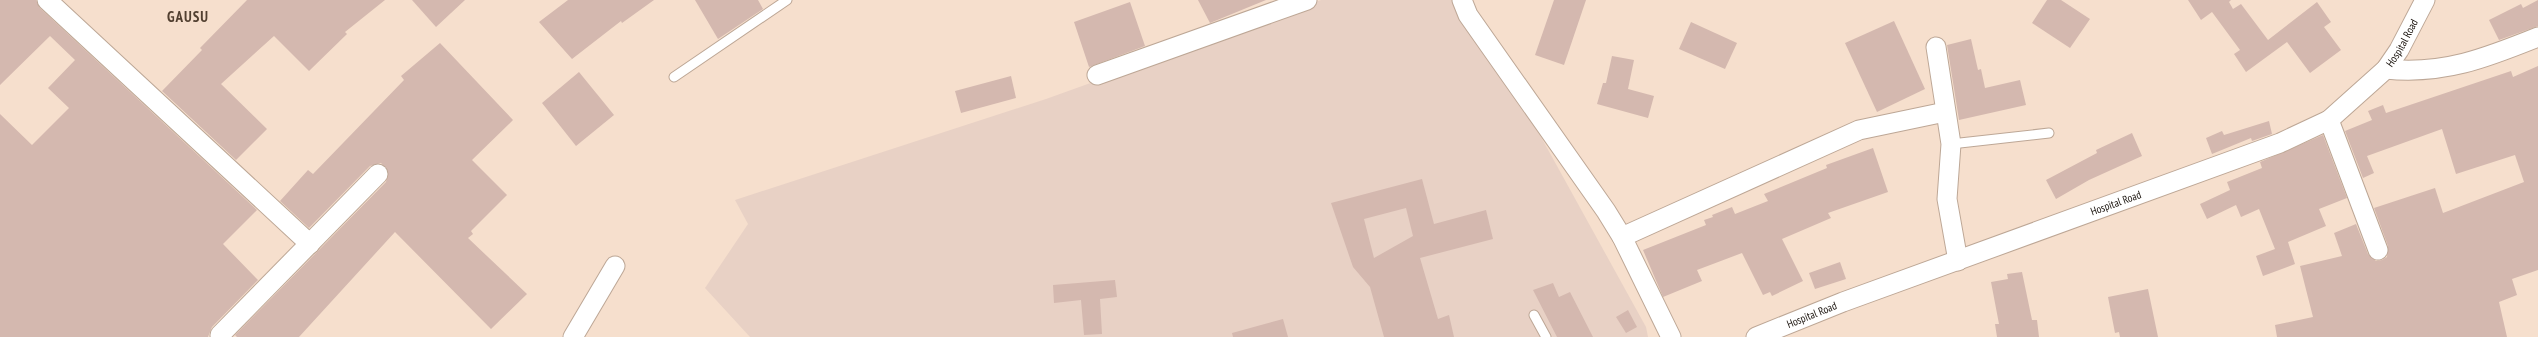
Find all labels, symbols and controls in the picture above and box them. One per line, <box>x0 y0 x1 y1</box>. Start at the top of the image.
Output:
district label: GAUSU <box>167 7 209 26</box>
street label: Hospital Road <box>2383 16 2421 69</box>
street label: Hospital Road <box>2089 187 2143 218</box>
street label: Hospital Road <box>1785 298 1839 331</box>

